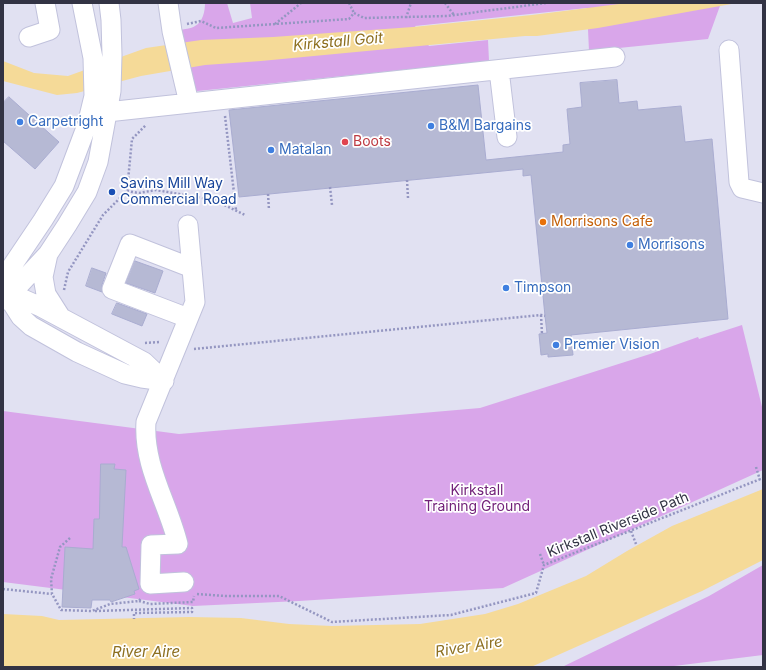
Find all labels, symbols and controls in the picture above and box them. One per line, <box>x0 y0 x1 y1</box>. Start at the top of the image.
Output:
water label: Kirkstall Goit <box>292 29 384 55</box>
place label: Carpetright <box>28 114 103 130</box>
marker: Carpetright <box>15 117 25 127</box>
place label: B&M Bargains <box>439 118 531 134</box>
marker: B&M Bargains <box>426 121 436 131</box>
place label: Boots <box>353 134 391 150</box>
marker: Boots <box>340 137 350 147</box>
place label: Matalan <box>279 142 332 158</box>
marker: Matalan <box>266 145 276 155</box>
place label: Savins Mill Way Commercial Road <box>120 176 237 208</box>
marker: Savins Mill Way Commercial Road <box>107 187 117 197</box>
place label: Morrisons Cafe <box>551 214 653 230</box>
marker: Morrisons Cafe <box>538 217 548 227</box>
place label: Morrisons <box>638 237 705 253</box>
marker: Morrisons <box>625 240 635 250</box>
place label: Timpson <box>514 280 571 296</box>
marker: Timpson <box>501 283 511 293</box>
place label: Premier Vision <box>564 337 660 353</box>
marker: Premier Vision <box>551 340 561 350</box>
park label: Kirkstall Training Ground <box>424 483 530 516</box>
street label: Kirkstall Riverside Path <box>545 489 691 561</box>
water label: River Aire <box>434 633 504 661</box>
water label: River Aire <box>112 643 180 661</box>

